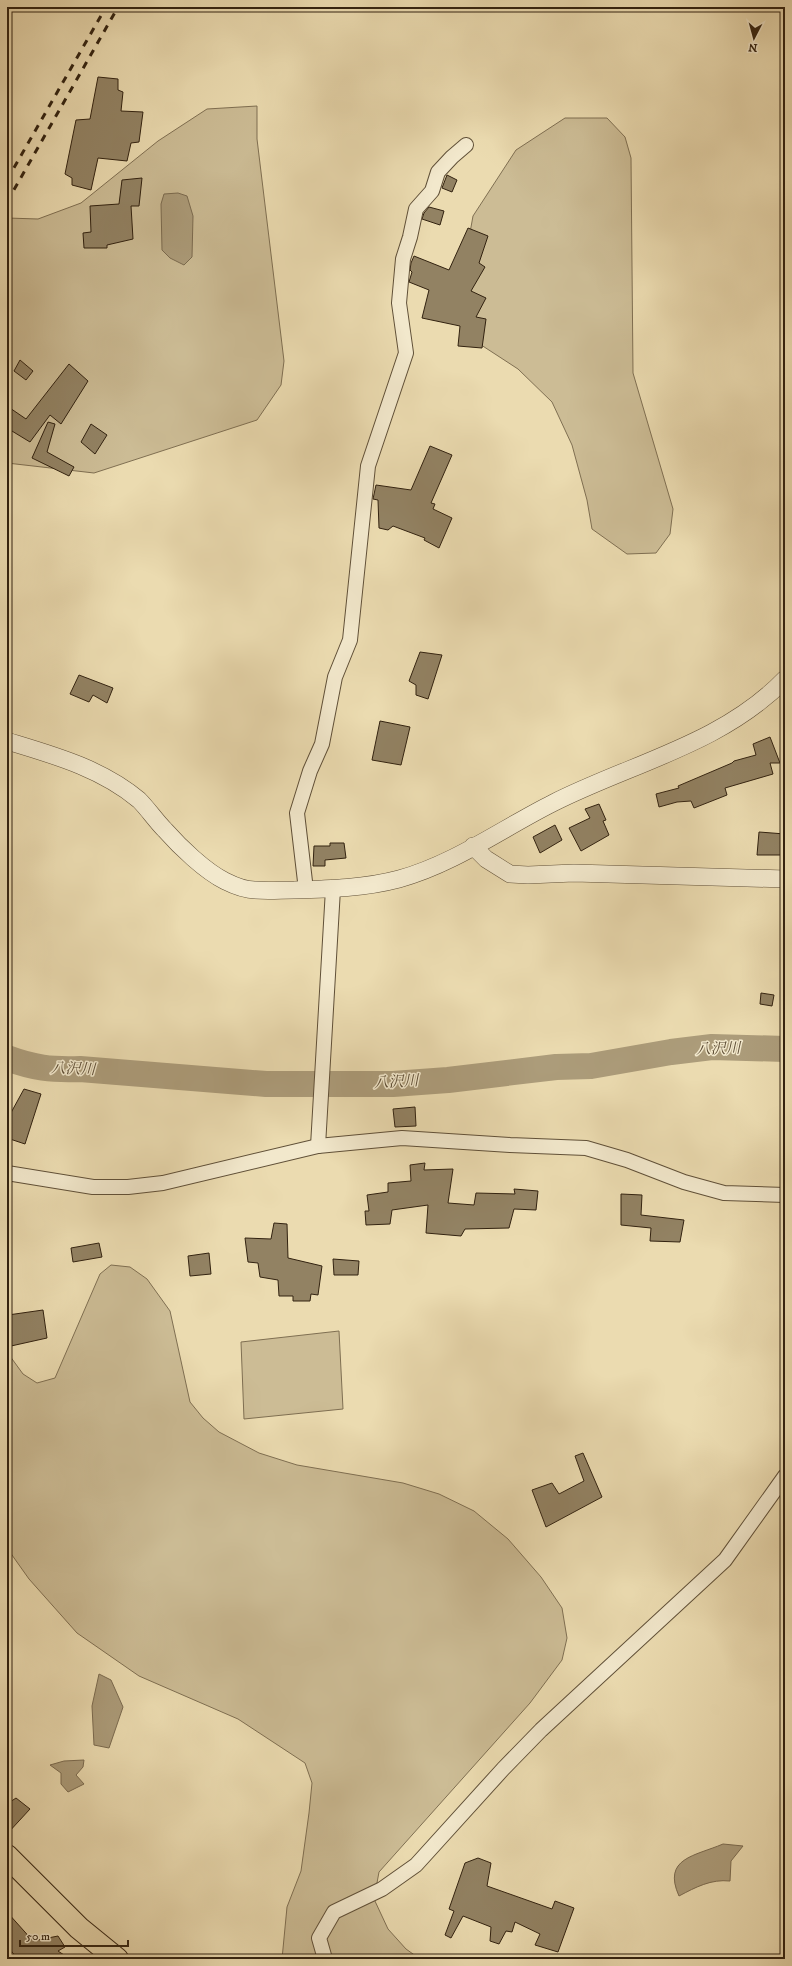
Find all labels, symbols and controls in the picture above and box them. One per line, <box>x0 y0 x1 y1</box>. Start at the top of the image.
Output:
north arrow <box>734 18 774 58</box>
text: N <box>748 40 758 54</box>
water label: 八沢川 <box>695 1039 743 1059</box>
water label: 八沢川 <box>50 1059 98 1079</box>
water label: 八沢川 <box>373 1071 421 1093</box>
scale bar <box>20 1922 128 1948</box>
text: 50 m <box>26 1929 50 1944</box>

